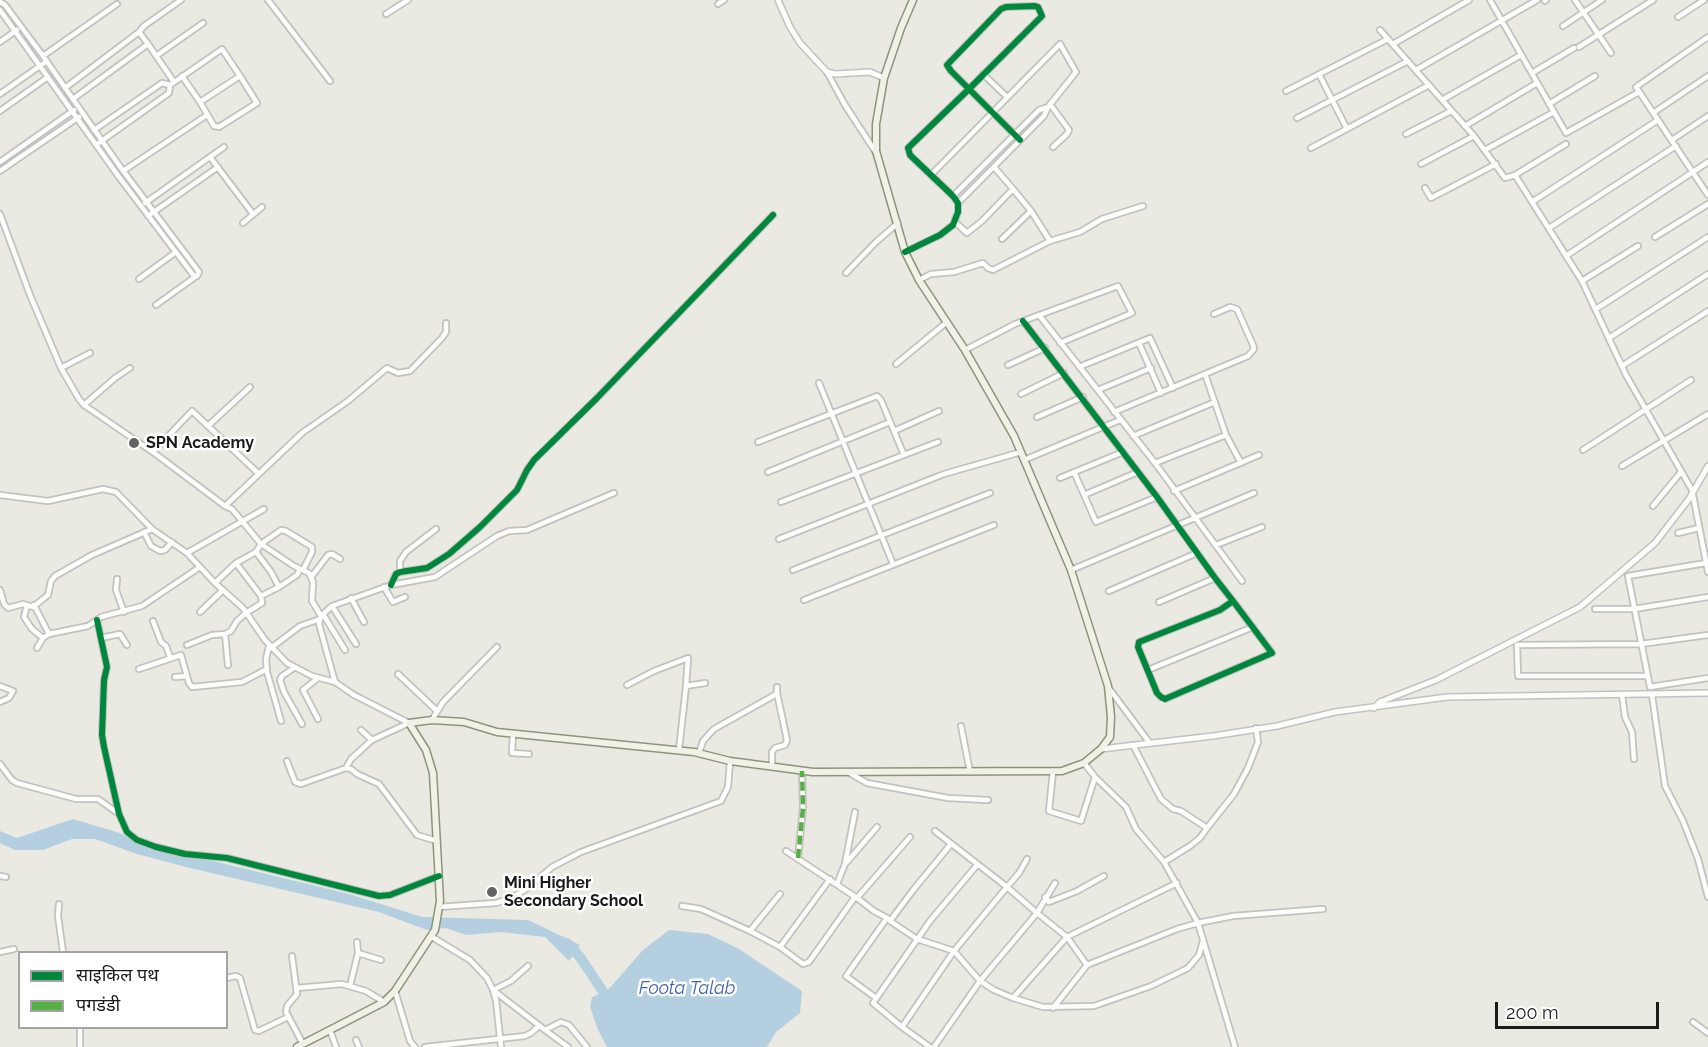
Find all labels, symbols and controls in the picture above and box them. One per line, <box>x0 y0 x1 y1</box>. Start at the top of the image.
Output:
place label: SPN Academy <box>146 433 254 453</box>
marker: SPN Academy <box>127 436 141 450</box>
place label: Mini Higher Secondary School <box>504 873 643 911</box>
marker: Mini Higher Secondary School <box>485 885 499 899</box>
legend <box>18 951 228 1029</box>
text: साइकिल पथ <box>76 964 159 985</box>
water label: Foota Talab <box>639 978 735 1000</box>
scale bar <box>1498 990 1662 1028</box>
text: पगडंडी <box>76 994 120 1015</box>
text: 200 m <box>1506 1002 1559 1023</box>

